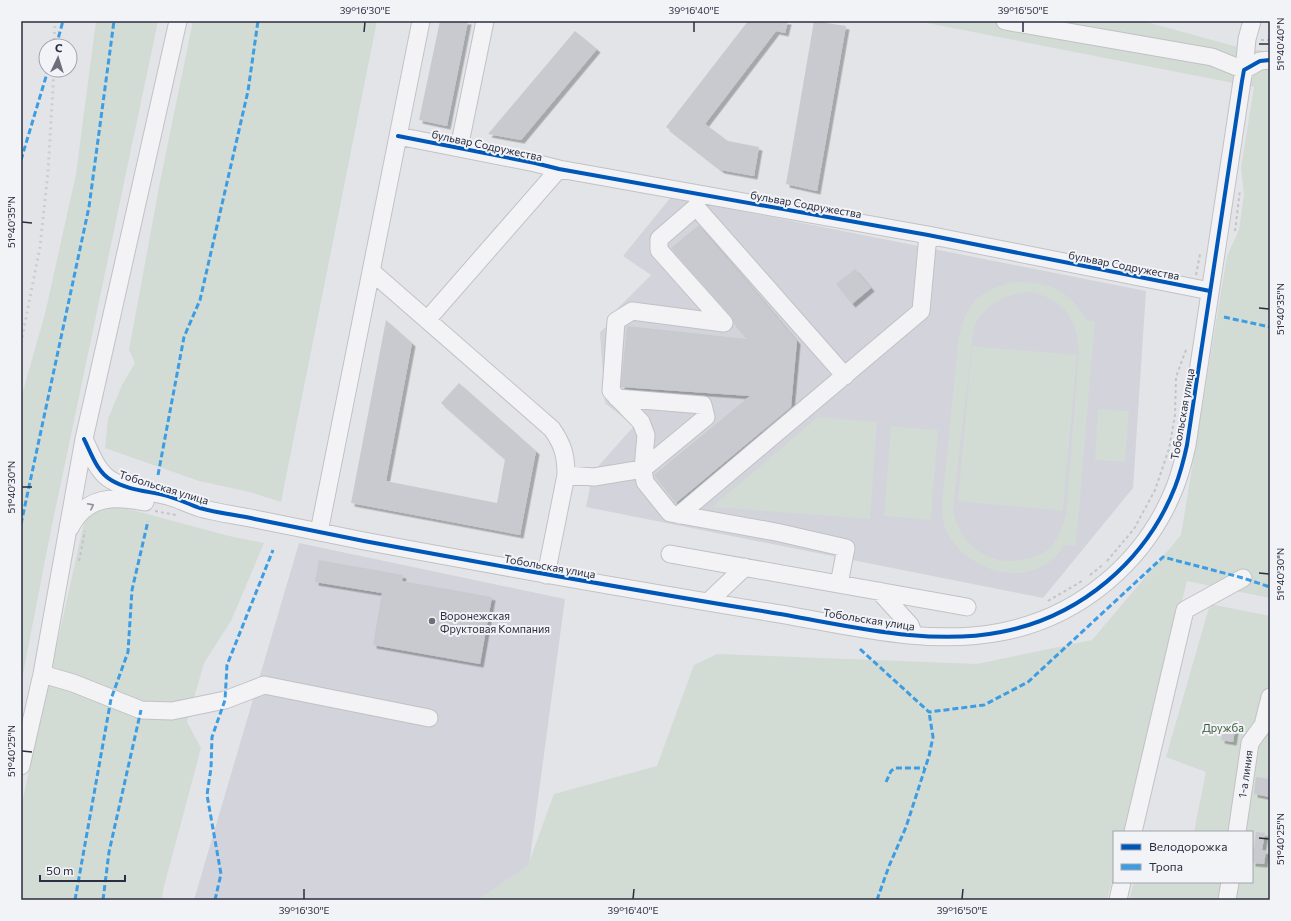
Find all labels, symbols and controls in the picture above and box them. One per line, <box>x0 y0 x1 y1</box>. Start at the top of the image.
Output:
text: 39°16'30"E <box>340 4 390 16</box>
text: 39°16'40"E <box>668 4 720 16</box>
text: 39°16'50"E <box>998 4 1048 16</box>
text: 51°40'40"N <box>1274 17 1286 71</box>
north arrow <box>38 38 78 78</box>
text: С <box>55 41 63 54</box>
street label: бульвар Содружества <box>430 127 544 163</box>
street label: бульвар Содружества <box>749 188 863 220</box>
text: 51°40'35"N <box>5 196 17 248</box>
street label: бульвар Содружества <box>1067 248 1181 282</box>
text: 51°40'35"N <box>1274 283 1286 335</box>
street label: Тобольская улица <box>1168 367 1196 461</box>
text: 51°40'30"N <box>5 461 17 513</box>
street label: Тобольская улица <box>118 467 210 507</box>
one-way arrow <box>86 503 94 510</box>
text: 51°40'30"N <box>1274 548 1286 600</box>
street label: Тобольская улица <box>503 552 597 580</box>
street label: Тобольская улица <box>822 605 916 633</box>
place label: Воронежская Фруктовая Компания <box>440 609 550 635</box>
marker: Воронежская Фруктовая Компания <box>427 616 437 626</box>
park label: Дружба <box>1202 721 1244 734</box>
text: 51°40'25"N <box>5 725 17 777</box>
street label: 1-а линия <box>1235 749 1255 799</box>
text: 51°40'25"N <box>1274 813 1286 865</box>
legend <box>1113 831 1253 883</box>
text: Велодорожка <box>1149 839 1227 853</box>
scale bar <box>40 857 125 883</box>
text: Тропа <box>1149 859 1183 873</box>
text: 50 m <box>46 863 74 877</box>
text: 39°16'30"E <box>279 904 329 916</box>
text: 39°16'40"E <box>607 904 659 916</box>
text: 39°16'50"E <box>937 904 987 916</box>

